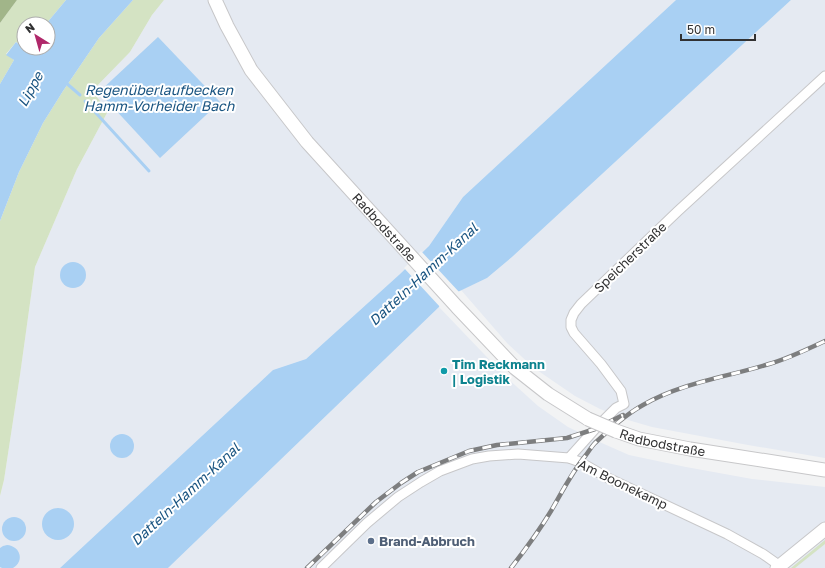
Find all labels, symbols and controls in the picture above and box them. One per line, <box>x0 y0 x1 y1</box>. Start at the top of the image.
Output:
north arrow <box>16 16 56 56</box>
scale bar <box>681 16 755 42</box>
text: N <box>22 20 37 35</box>
text: 50 m <box>687 22 715 37</box>
water label: Lippe <box>14 68 47 109</box>
water label: Regenüberlaufbecken Hamm-Vorheider Bach <box>84 81 236 114</box>
street label: Radbodstraße <box>349 189 420 265</box>
street label: Speicherstraße <box>590 218 670 296</box>
water label: Datteln-Hamm-Kanal <box>365 219 481 329</box>
place label: Tim Reckmann | Logistik <box>452 356 545 387</box>
marker: Tim Reckmann | Logistik <box>439 366 449 376</box>
street label: Radbodstraße <box>617 425 706 459</box>
water label: Datteln-Hamm-Kanal <box>127 439 243 549</box>
street label: Am Boonekamp <box>576 455 670 513</box>
place label: Brand-Abbruch <box>379 533 475 549</box>
marker: Brand-Abbruch <box>366 536 376 546</box>

